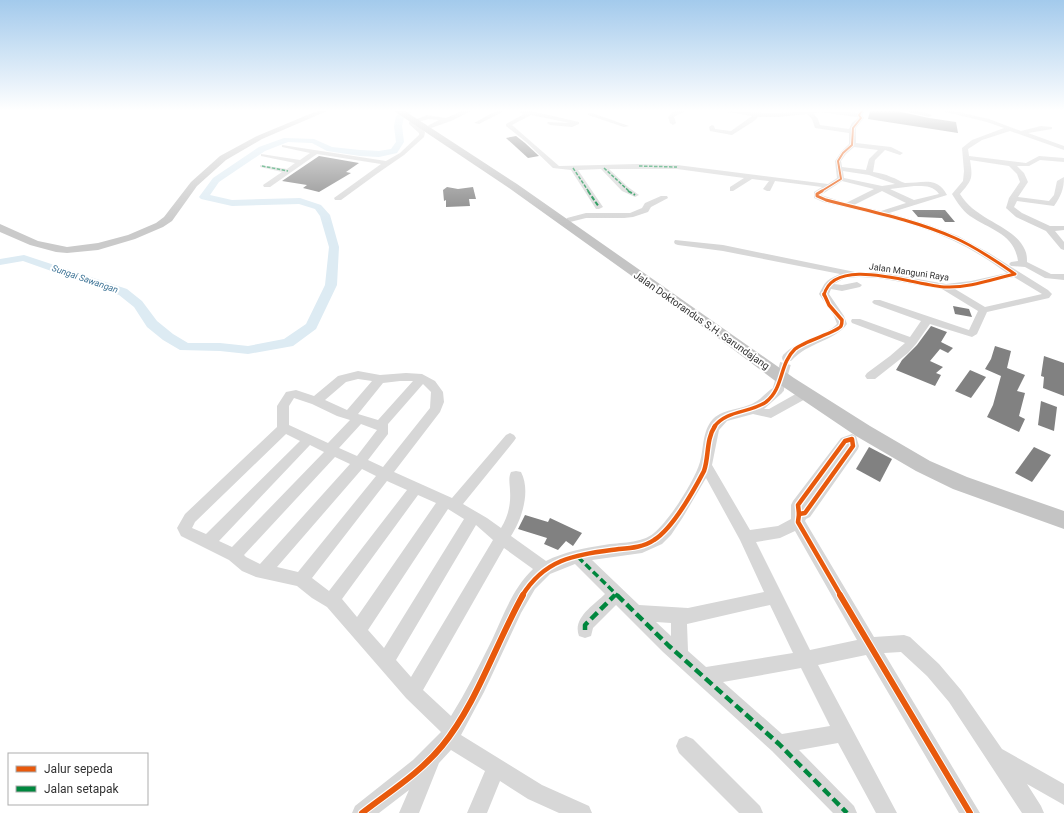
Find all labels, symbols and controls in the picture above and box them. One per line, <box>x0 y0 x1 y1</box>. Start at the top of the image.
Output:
street label: Jalan Manguni Raya <box>868 261 950 283</box>
water label: Sungai Sawangan <box>51 263 120 295</box>
street label: Jalan Doktorandus S.H. Sarundajang <box>632 269 771 372</box>
legend <box>8 753 148 805</box>
text: Jalur sepeda <box>44 762 113 776</box>
text: Jalan setapak <box>44 782 119 796</box>

